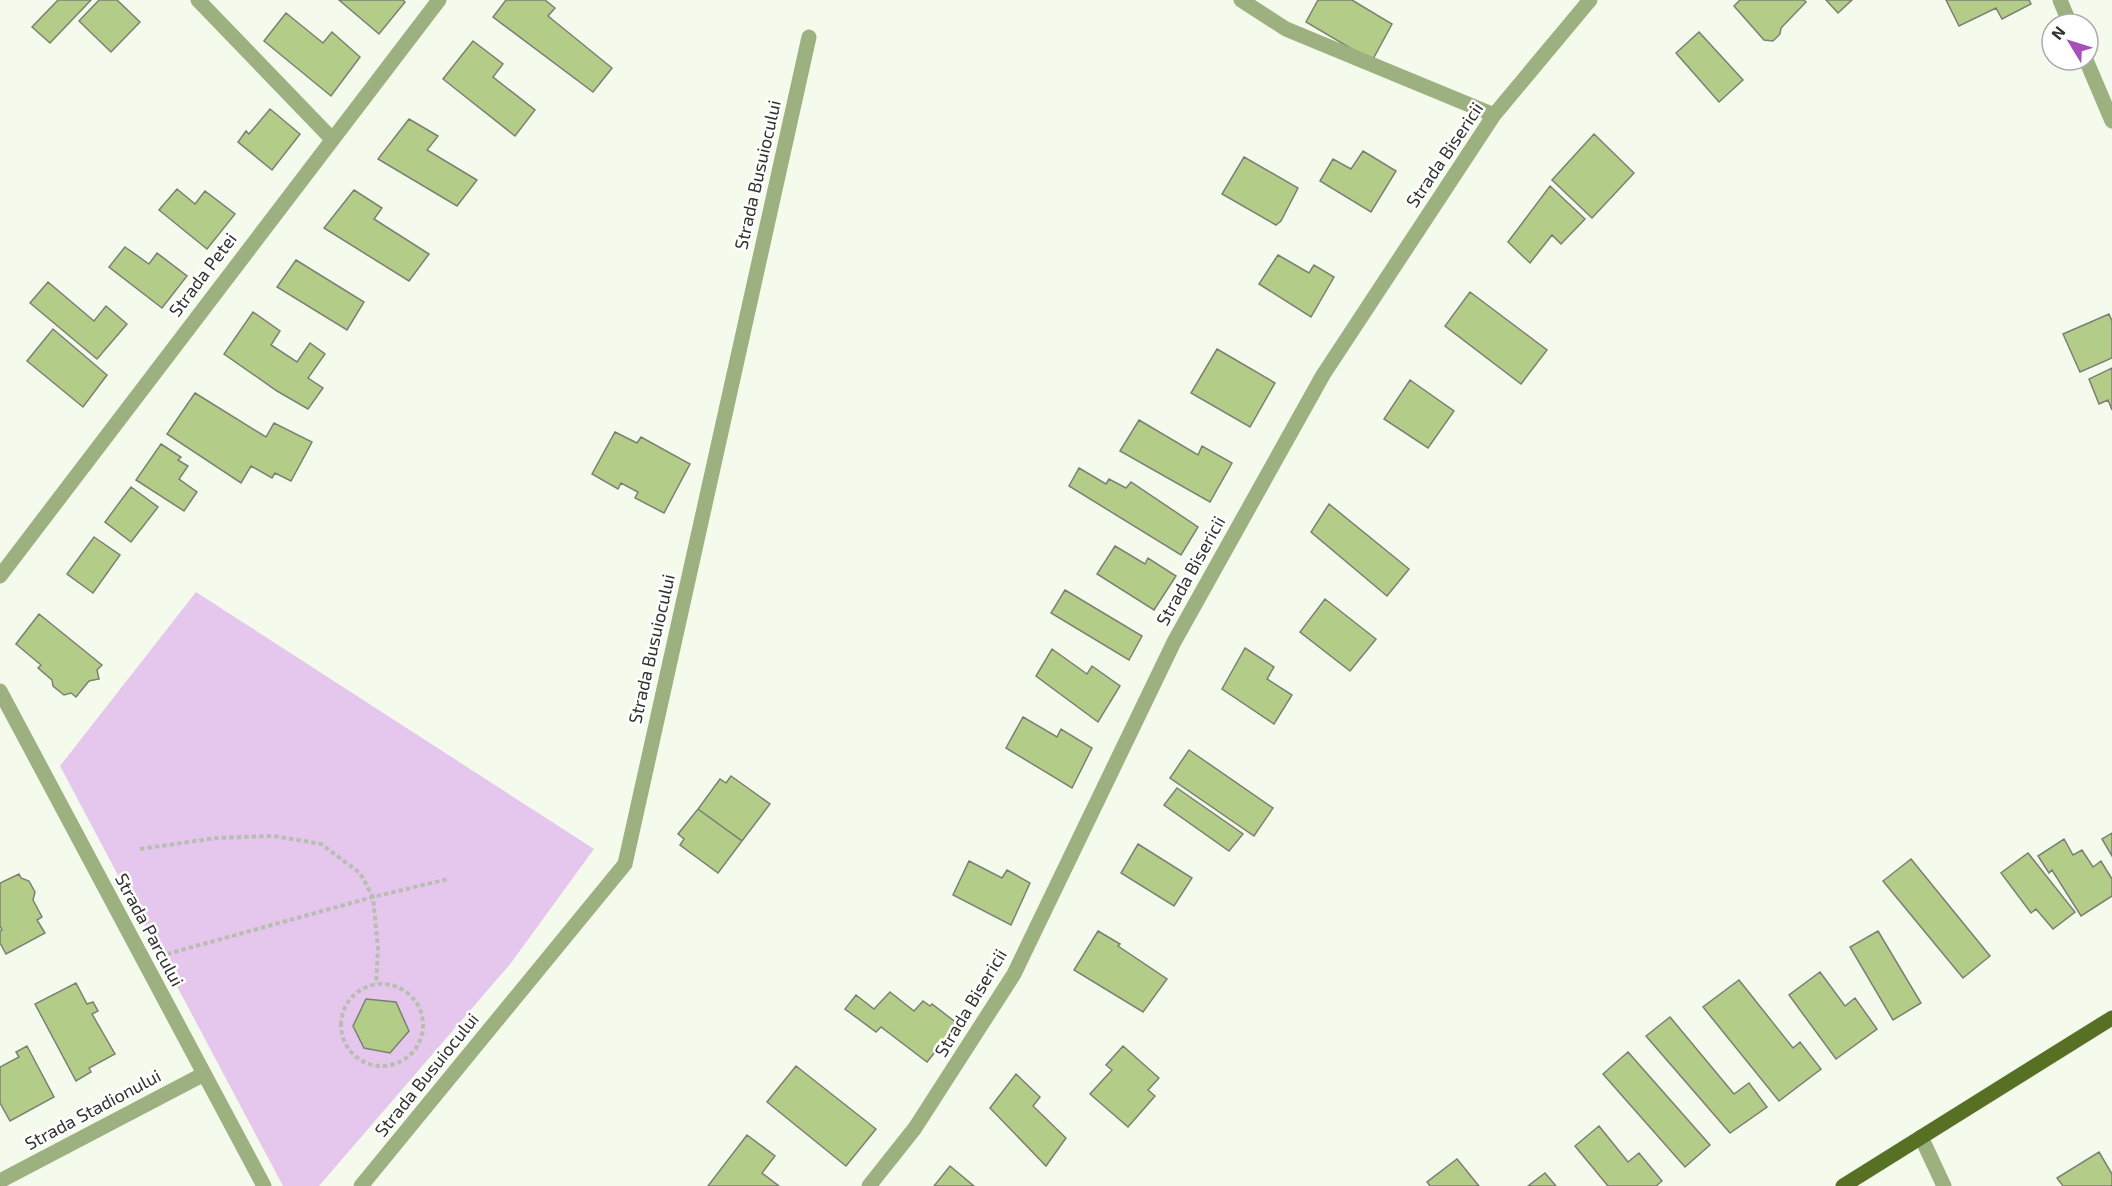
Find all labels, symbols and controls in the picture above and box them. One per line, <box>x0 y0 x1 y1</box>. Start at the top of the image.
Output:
north arrow <box>2040 12 2100 72</box>
text: N <box>2047 22 2069 43</box>
street label: Strada Busuiocului <box>729 98 785 252</box>
street label: Strada Bisericii <box>1401 98 1487 211</box>
street label: Strada Petei <box>164 228 241 321</box>
street label: Strada Bisericii <box>1151 512 1229 629</box>
street label: Strada Busuiocului <box>623 572 679 726</box>
street label: Strada Parcului <box>111 869 189 990</box>
street label: Strada Bisericii <box>929 945 1011 1060</box>
street label: Strada Busuiocului <box>370 1008 483 1141</box>
street label: Strada Stadionului <box>21 1064 164 1154</box>

